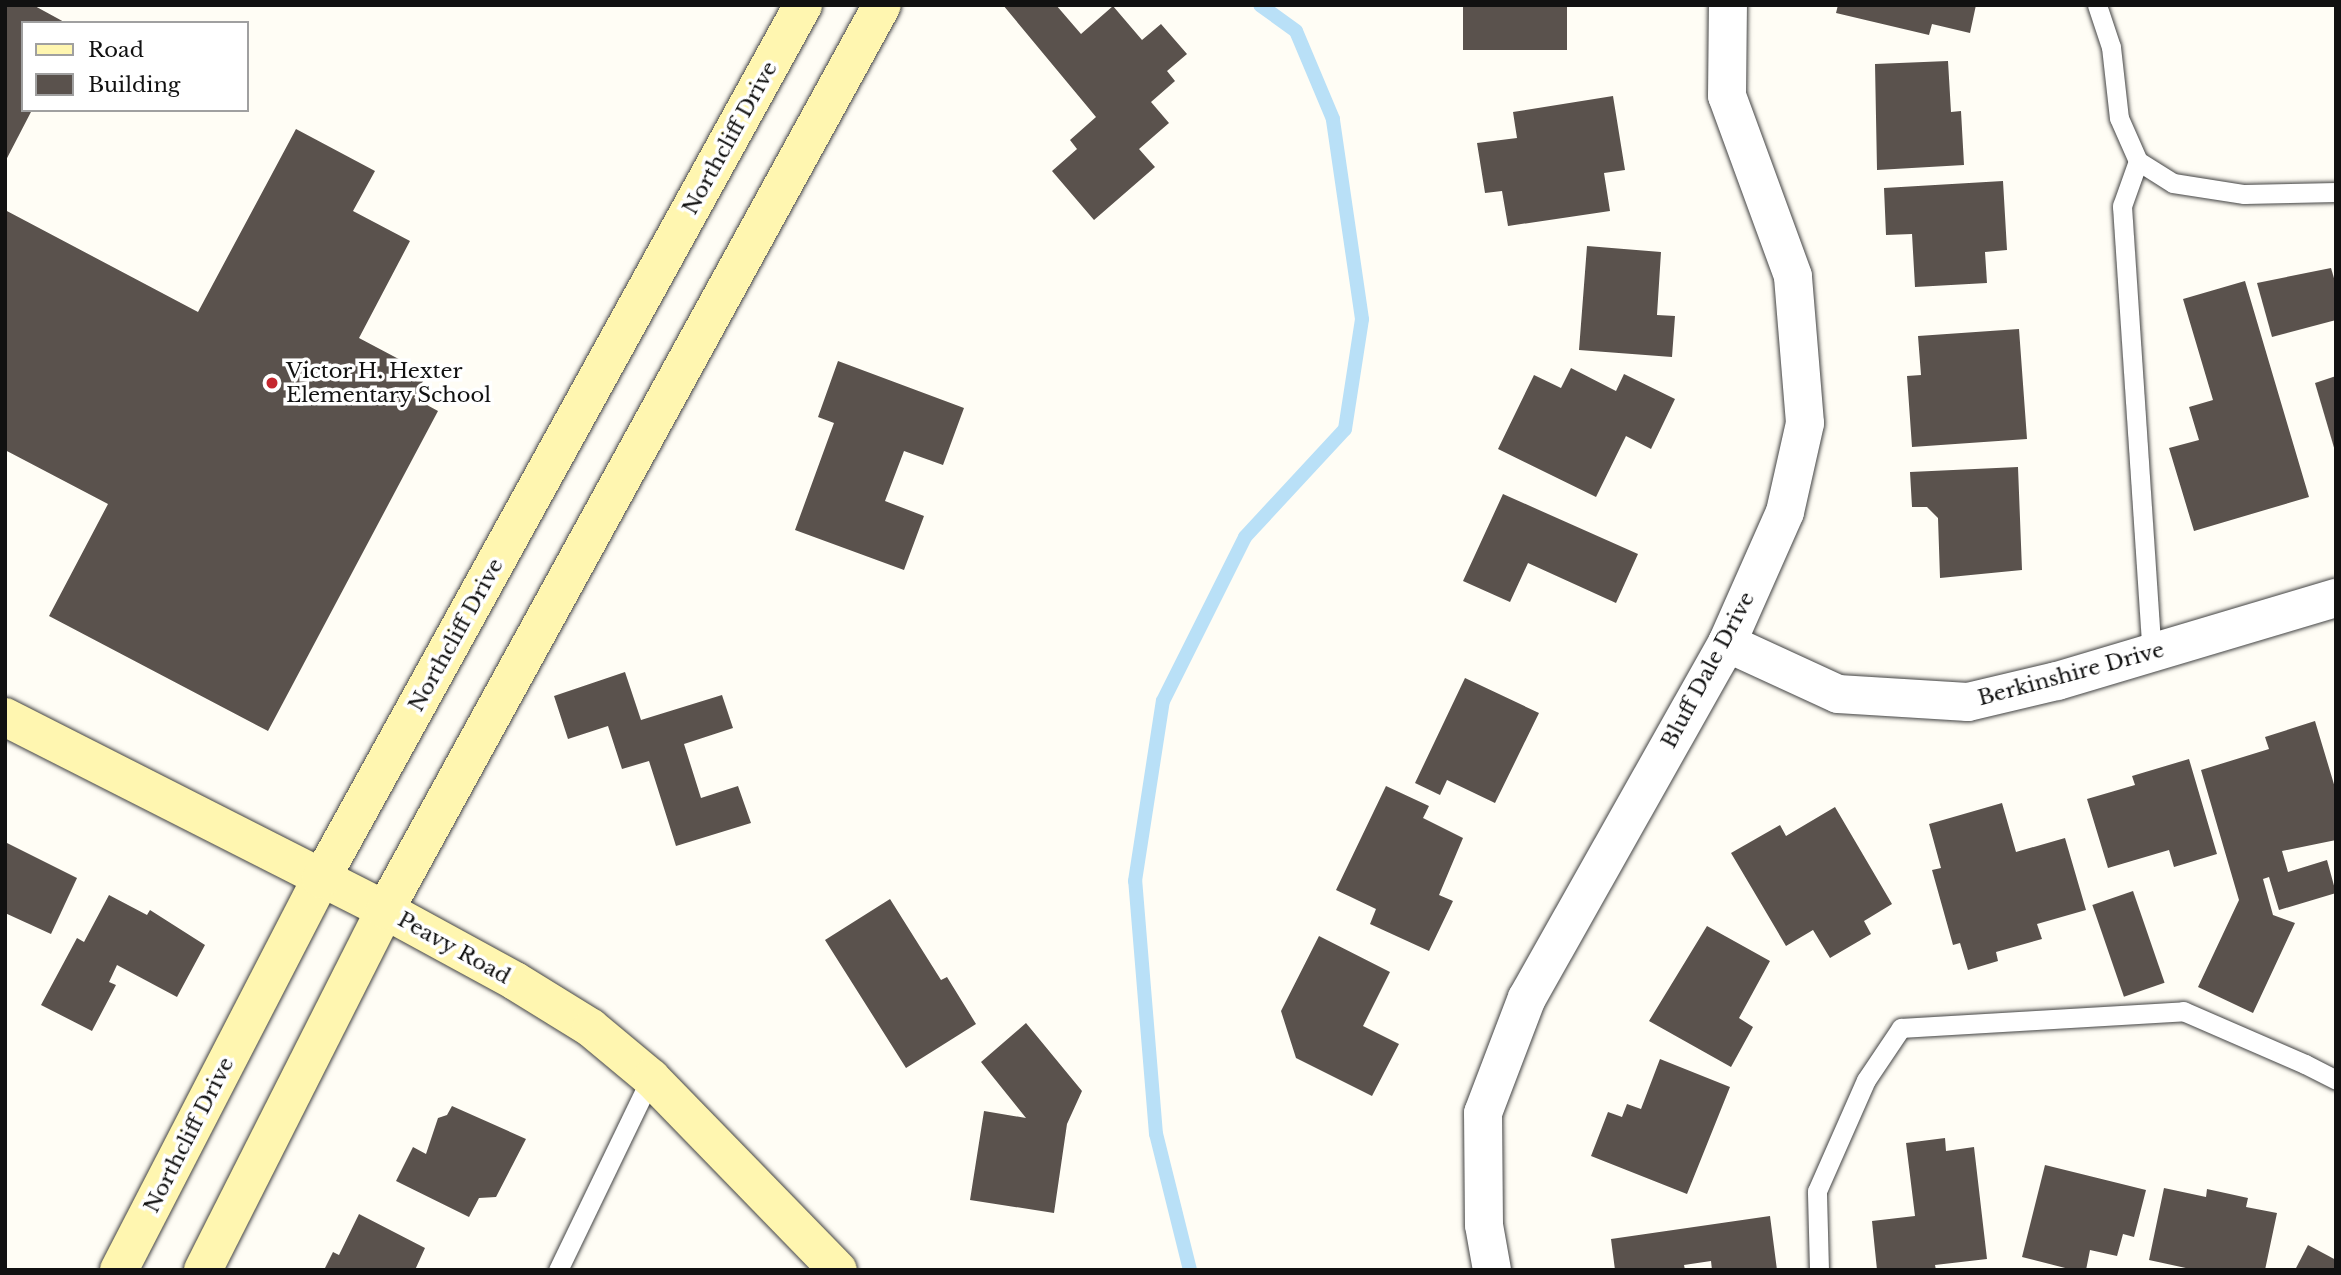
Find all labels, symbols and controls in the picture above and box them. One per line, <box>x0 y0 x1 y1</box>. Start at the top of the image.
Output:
legend <box>21 21 248 112</box>
text: Road <box>88 37 144 63</box>
street label: Northcliff Drive <box>678 57 782 219</box>
text: Building <box>88 72 180 98</box>
place label: Victor H. Hexter Elementary School <box>286 358 492 408</box>
marker: Victor H. Hexter Elementary School <box>264 375 280 391</box>
street label: Northcliff Drive <box>404 554 508 716</box>
street label: Bluff Dale Drive <box>1656 588 1760 752</box>
street label: Berkinshire Drive <box>1975 637 2167 711</box>
street label: Peavy Road <box>393 907 515 989</box>
street label: Northcliff Drive <box>139 1053 239 1217</box>

